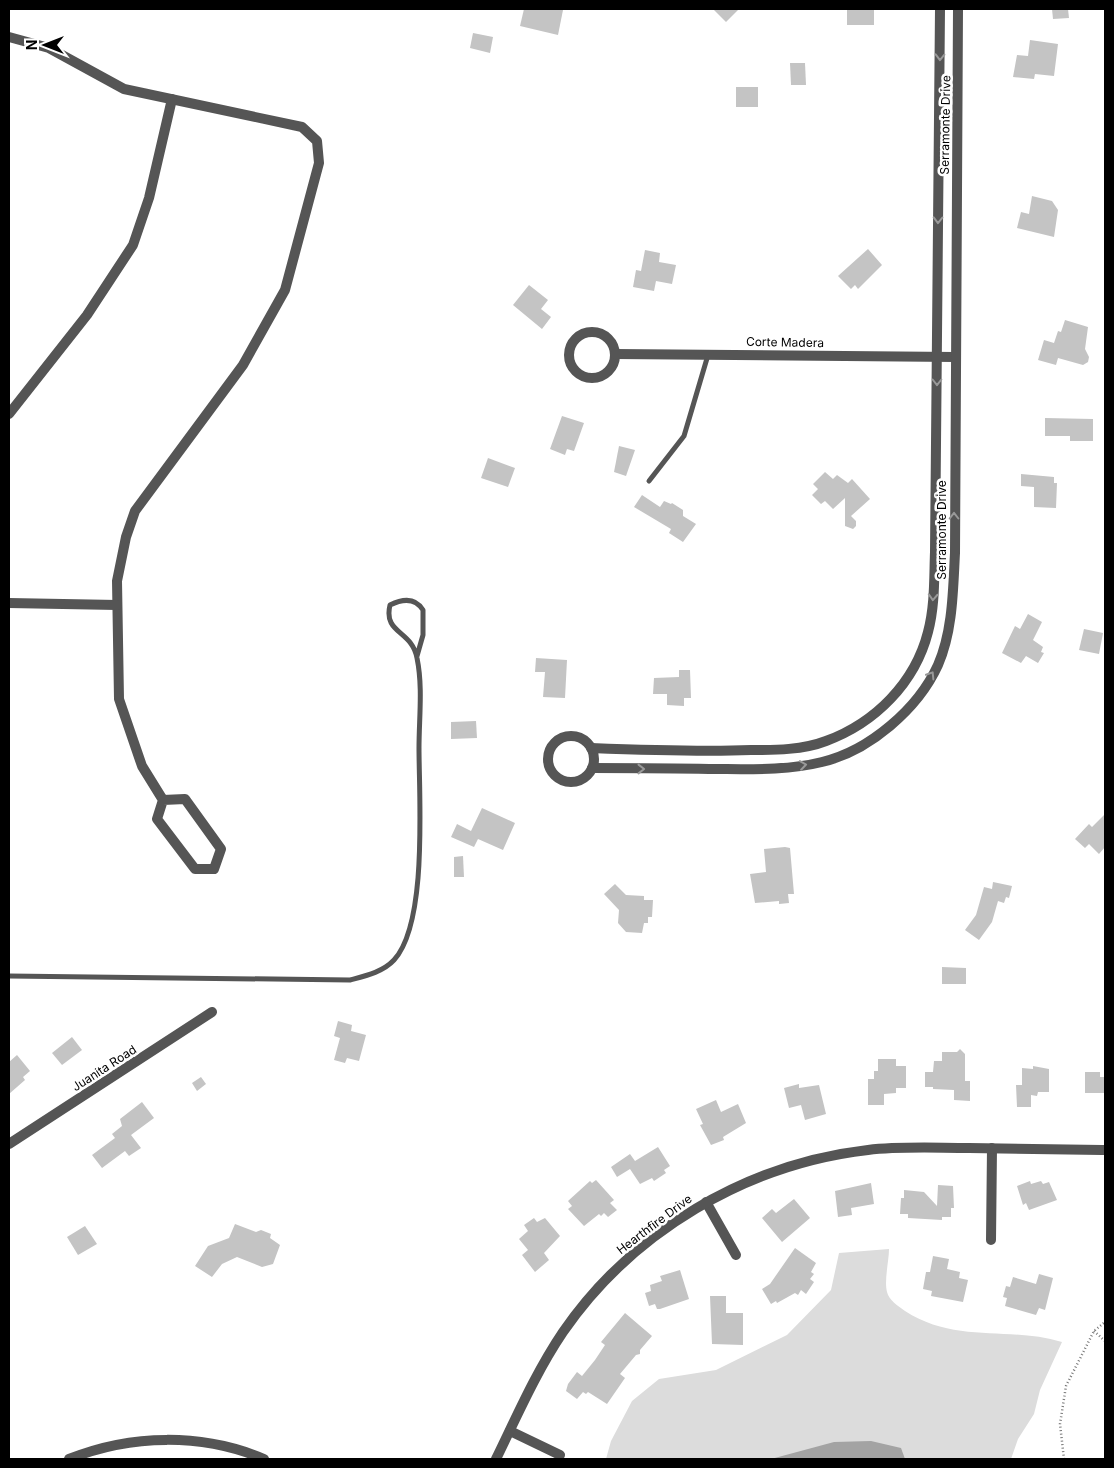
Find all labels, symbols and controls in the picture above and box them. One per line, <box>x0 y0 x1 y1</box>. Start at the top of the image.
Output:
north arrow <box>20 20 70 70</box>
text: N <box>23 40 40 50</box>
one-way arrow <box>935 54 945 62</box>
street label: Serramonte Drive <box>937 75 953 175</box>
one-way arrow <box>933 216 943 224</box>
street label: Corte Madera <box>746 334 824 350</box>
one-way arrow <box>932 379 942 387</box>
street label: Serramonte Drive <box>934 480 949 580</box>
one-way arrow <box>949 512 960 520</box>
one-way arrow <box>928 594 939 602</box>
one-way arrow <box>925 671 935 680</box>
one-way arrow <box>799 760 807 770</box>
one-way arrow <box>638 764 645 774</box>
street label: Juanita Road <box>69 1042 139 1094</box>
street label: Hearthfire Drive <box>613 1191 695 1257</box>

